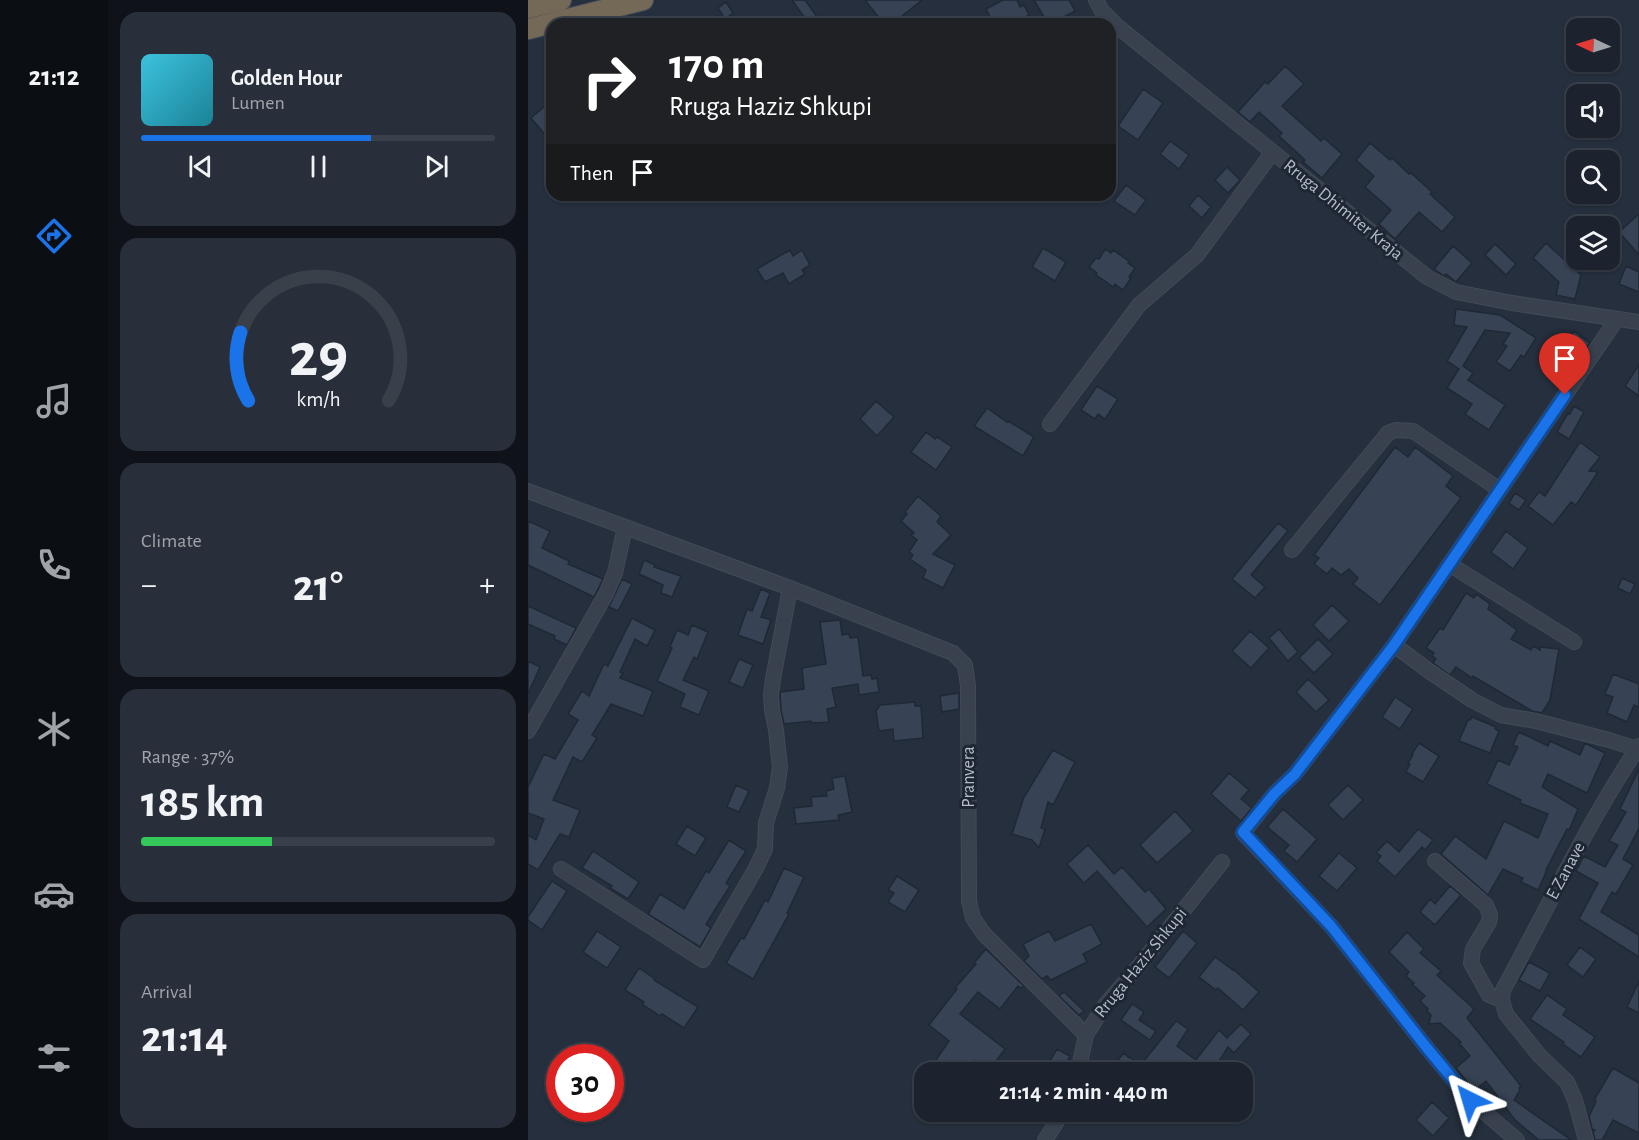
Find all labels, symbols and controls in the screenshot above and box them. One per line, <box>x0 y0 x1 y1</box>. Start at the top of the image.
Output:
north arrow <box>1566 18 1620 72</box>
map controls <box>1566 18 1620 270</box>
icon: right <box>570 42 648 120</box>
text: 170 m <box>669 44 764 86</box>
text: 21:12 <box>28 63 80 90</box>
text: Golden Hour <box>231 67 342 89</box>
button: sound <box>1566 84 1620 138</box>
text: Lumen <box>231 93 285 113</box>
text: Rruga Haziz Shkupi <box>669 93 872 120</box>
icon: previous <box>184 150 217 183</box>
icon: pause <box>302 150 335 183</box>
icon: next <box>420 150 453 183</box>
button: search <box>1566 150 1620 204</box>
icon: arrive <box>626 156 659 189</box>
street label: Rruga Dhimiter Kraja <box>1280 156 1406 264</box>
text: Then <box>570 162 614 184</box>
icon: directions <box>33 215 75 257</box>
button: layers <box>1566 216 1620 270</box>
text: 29 <box>288 326 348 388</box>
pin <box>1539 333 1590 395</box>
icon: arrive <box>1548 342 1581 375</box>
icon: music <box>33 380 75 422</box>
text: km/h <box>296 390 340 411</box>
text: Climate <box>141 531 202 551</box>
icon: phone <box>33 544 75 586</box>
text: 21° <box>293 564 343 609</box>
text: − <box>141 569 157 602</box>
text: + <box>479 569 495 602</box>
icon: climate <box>33 708 75 750</box>
street label: Pranvera <box>960 746 978 808</box>
text: Range · 37% <box>141 747 234 767</box>
text: 185 km <box>141 780 264 825</box>
street label: E Zanave <box>1543 839 1589 903</box>
icon: car <box>33 873 75 915</box>
street label: Rruga Haziz Shkupi <box>1091 905 1191 1021</box>
text: Arrival <box>141 982 192 1002</box>
text: 21:14 <box>141 1015 228 1060</box>
icon: filters <box>33 1037 75 1079</box>
speed limit sign: 30 <box>546 1044 624 1122</box>
position arrow <box>1438 1068 1502 1132</box>
text: 21:14 · 2 min · 440 m <box>999 1081 1168 1103</box>

